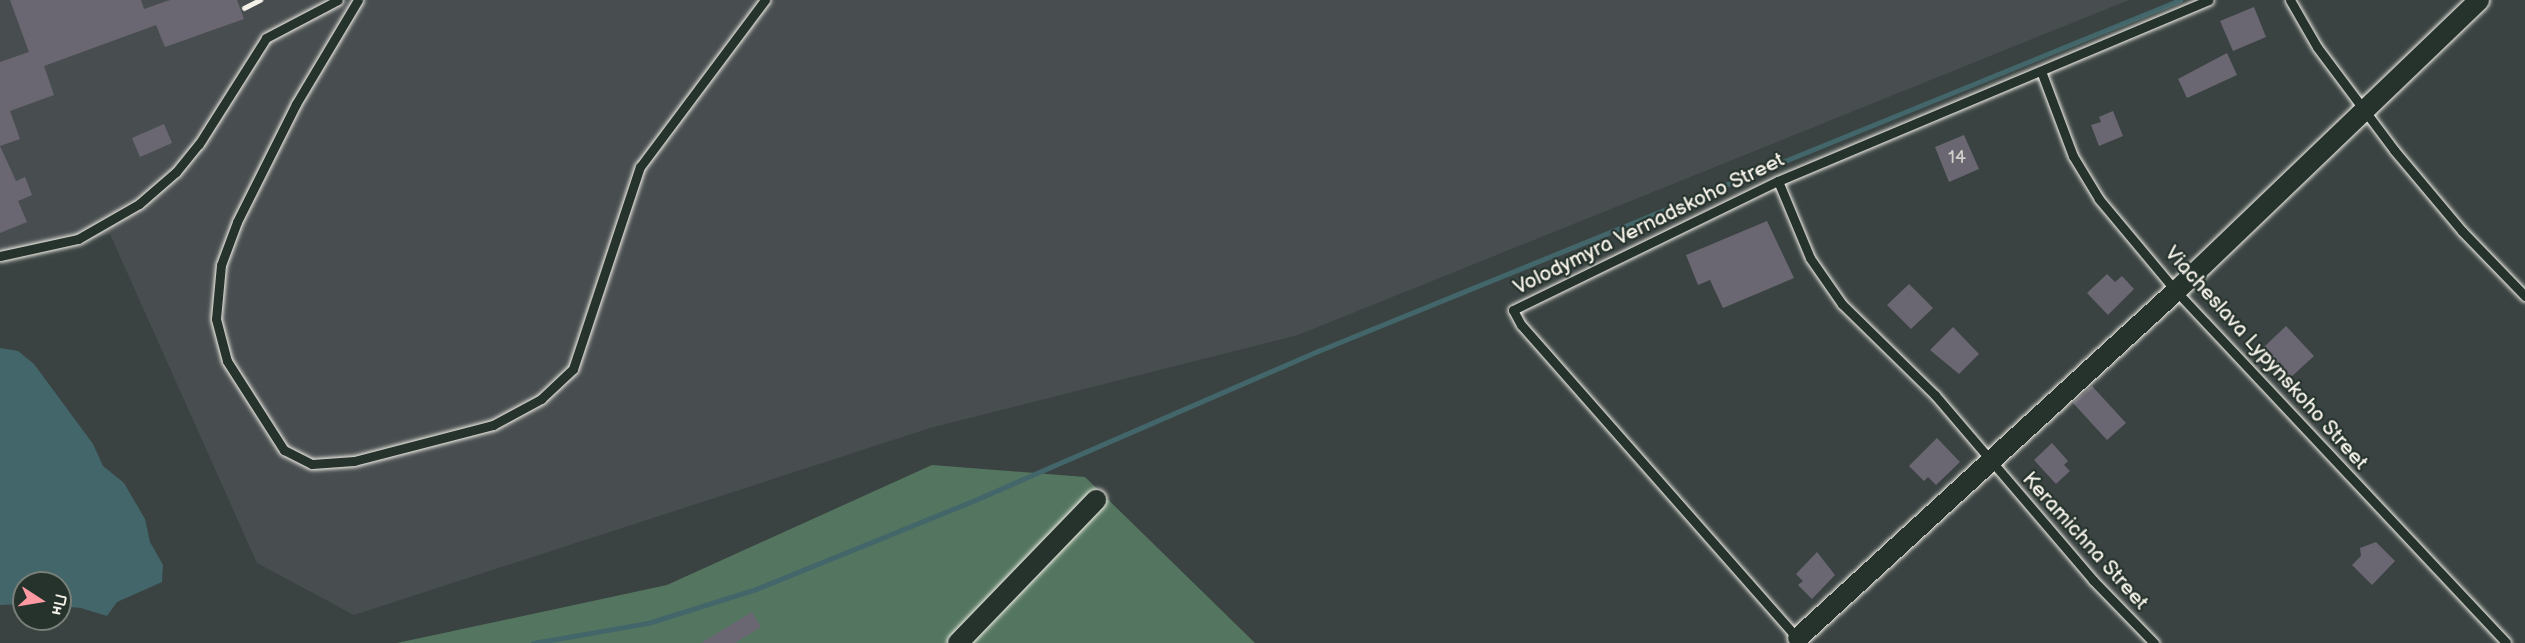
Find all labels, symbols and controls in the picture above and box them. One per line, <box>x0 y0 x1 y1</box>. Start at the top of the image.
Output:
street label: Volodymyra Vernadskoho Street <box>1509 147 1789 301</box>
house number: 14 <box>1948 147 1966 169</box>
street label: Viacheslava Lypynskoho Street <box>2159 241 2373 475</box>
street label: Keramichna Street <box>2016 467 2154 615</box>
north arrow <box>12 571 72 631</box>
text: Пн <box>47 592 70 617</box>

